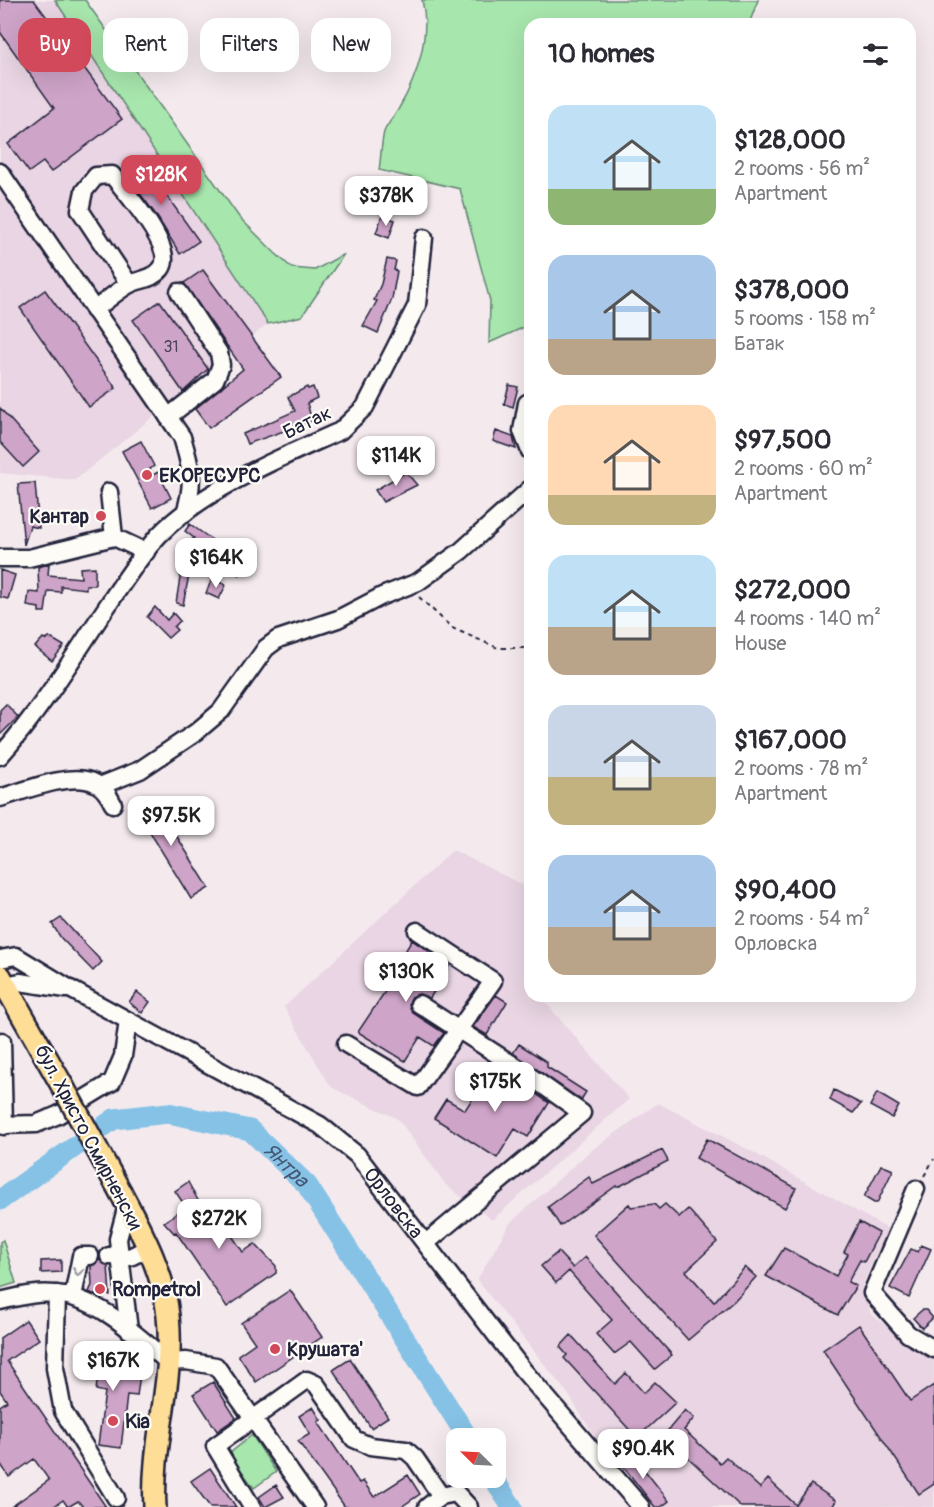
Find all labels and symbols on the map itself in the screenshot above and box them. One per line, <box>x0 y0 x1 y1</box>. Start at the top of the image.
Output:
pin: $128K <box>119 155 203 206</box>
pin: $378K <box>344 176 428 227</box>
house number: 31 <box>163 337 179 357</box>
street label: Батак <box>279 400 336 445</box>
pin: $114K <box>354 436 438 487</box>
place label: ЕКОРЕСУРС <box>159 463 261 488</box>
marker: ЕКОРЕСУРС <box>140 468 154 482</box>
place label: Кантар <box>29 504 90 529</box>
marker: Кантар <box>94 509 108 523</box>
pin: $164K <box>174 538 258 589</box>
pin: $97.5K <box>122 796 220 847</box>
pin: $130K <box>364 952 448 1003</box>
street label: бул. Христо Смирненски <box>29 1040 148 1234</box>
pin: $175K <box>453 1062 537 1113</box>
water label: Янтра <box>257 1137 315 1194</box>
street label: Орловска <box>358 1162 429 1243</box>
pin: $272K <box>177 1199 261 1250</box>
one-way arrow <box>72 1267 84 1276</box>
place label: Rompetrol <box>112 1277 201 1302</box>
marker: Rompetrol <box>93 1282 107 1296</box>
place label: Крушата' <box>287 1337 363 1362</box>
pin: $167K <box>71 1341 155 1392</box>
marker: Крушата' <box>268 1342 282 1356</box>
place label: Kia <box>125 1409 150 1434</box>
marker: Kia <box>106 1414 120 1428</box>
north arrow <box>446 1428 506 1488</box>
pin: $90.4K <box>594 1429 692 1480</box>

